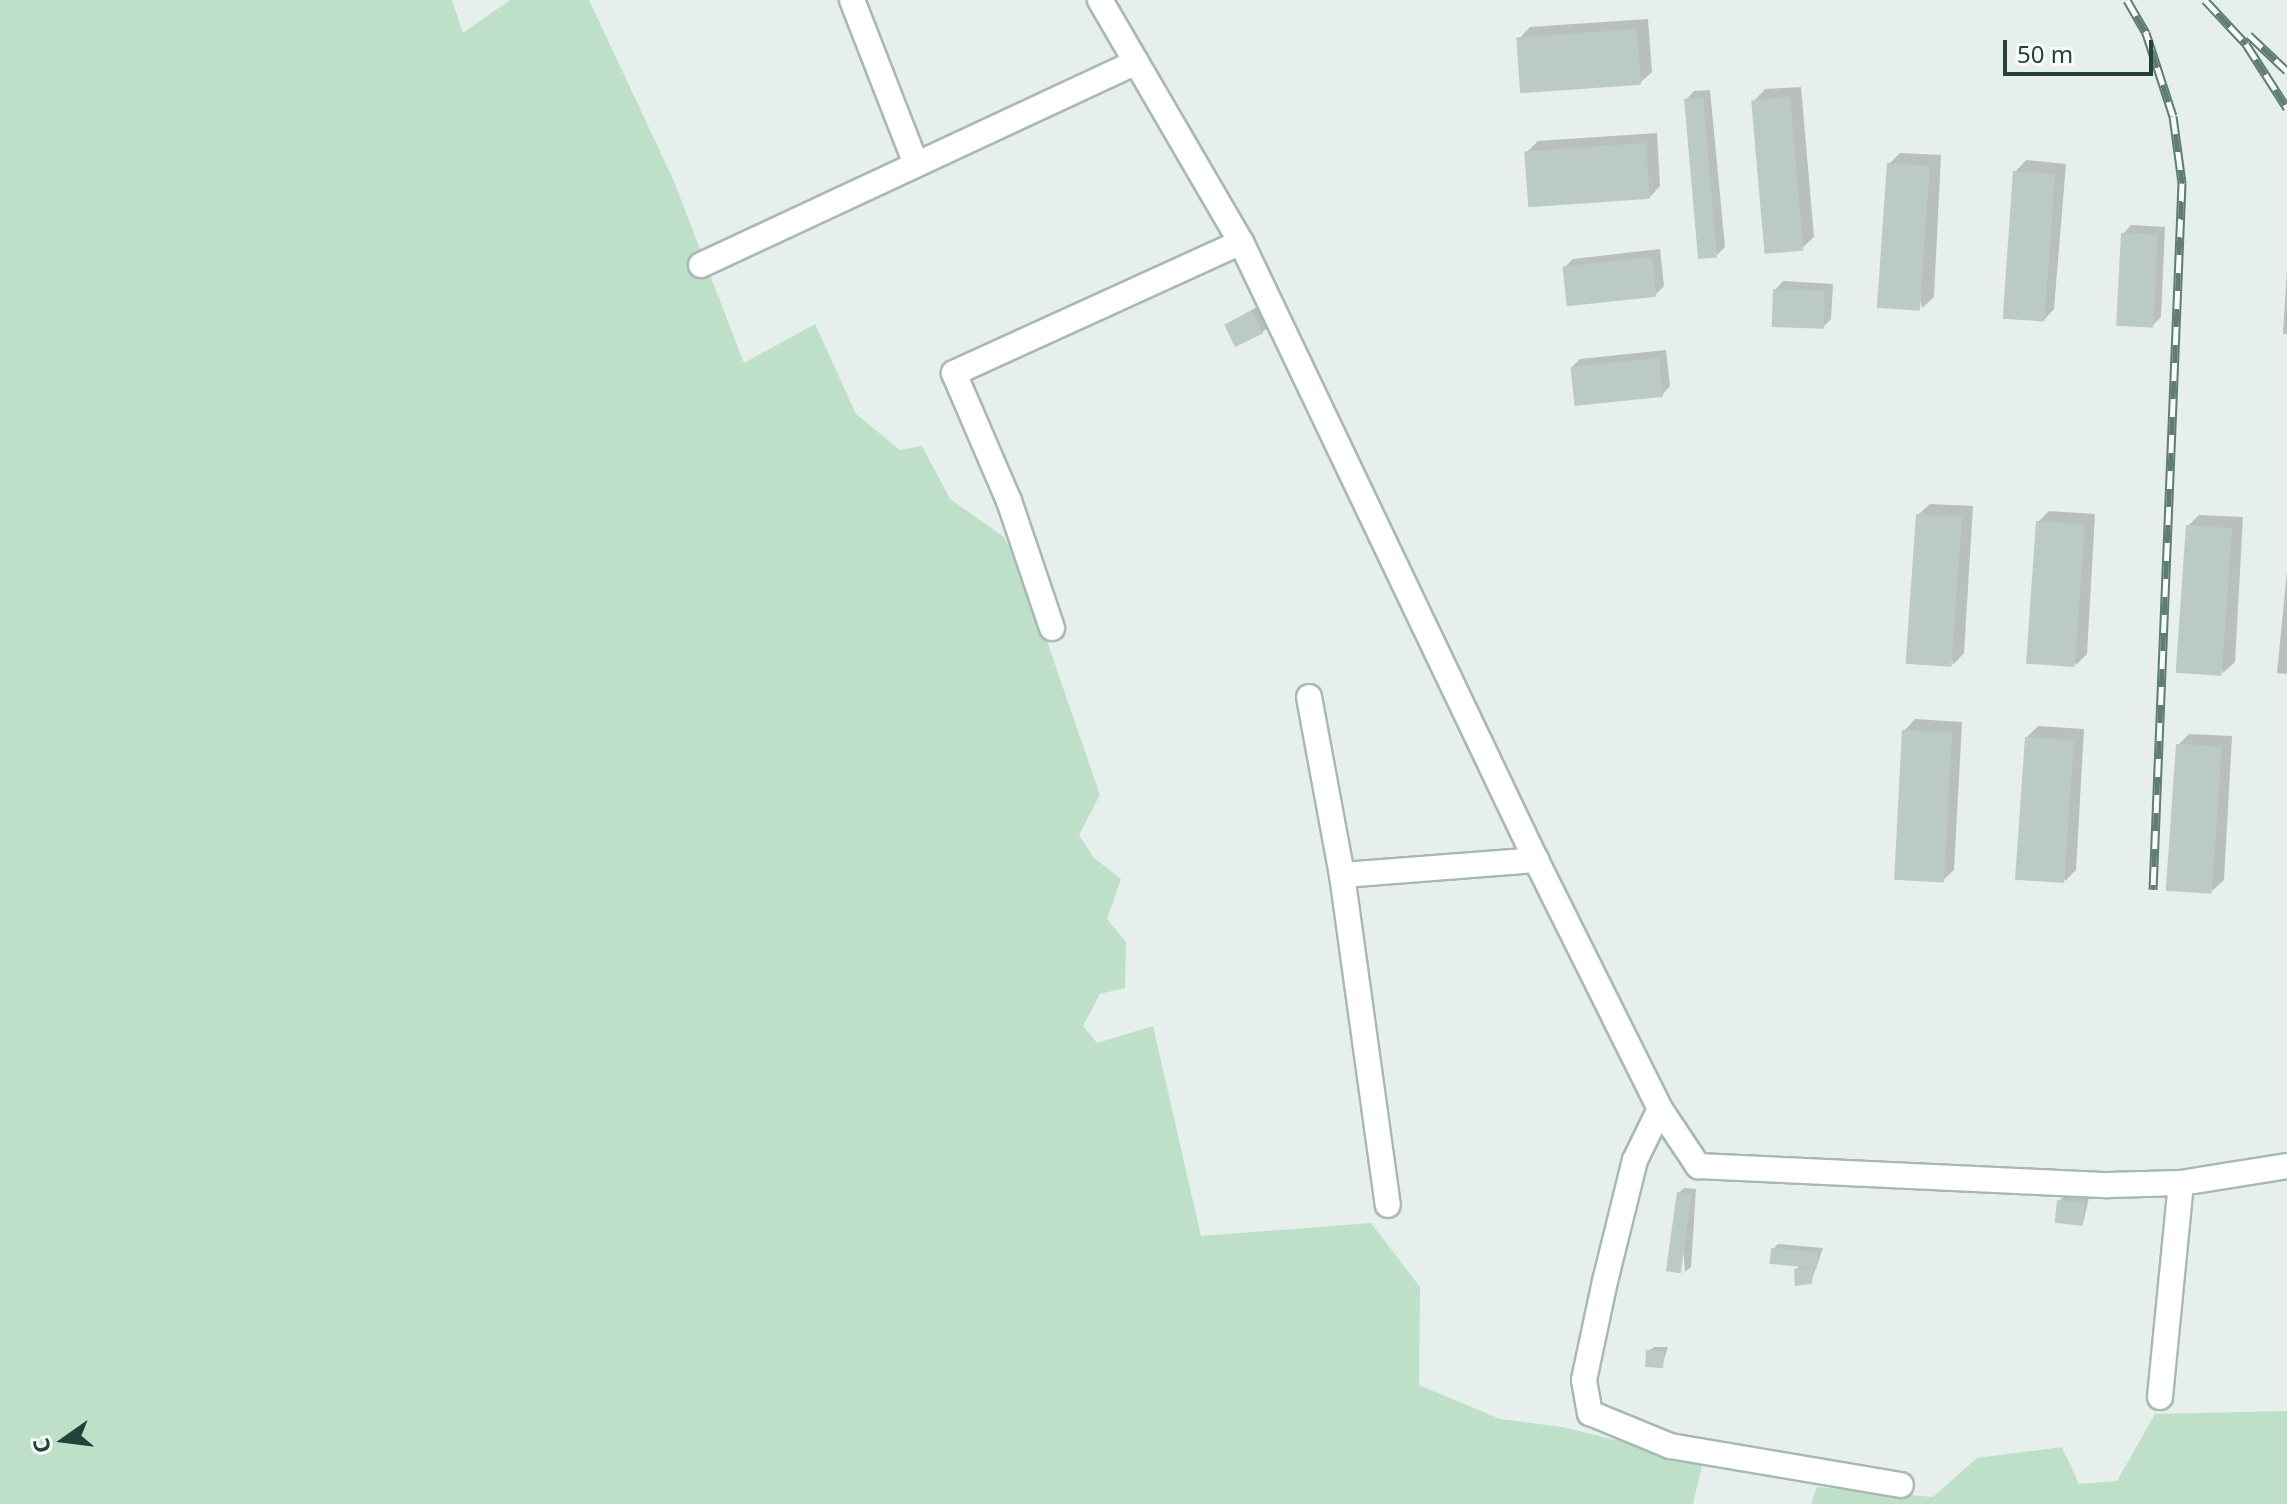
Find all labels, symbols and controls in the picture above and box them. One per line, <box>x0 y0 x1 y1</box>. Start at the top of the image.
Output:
scale bar <box>2007 24 2157 74</box>
text: 50 m <box>2017 37 2073 70</box>
north arrow <box>24 1400 104 1480</box>
text: С <box>24 1435 57 1456</box>

